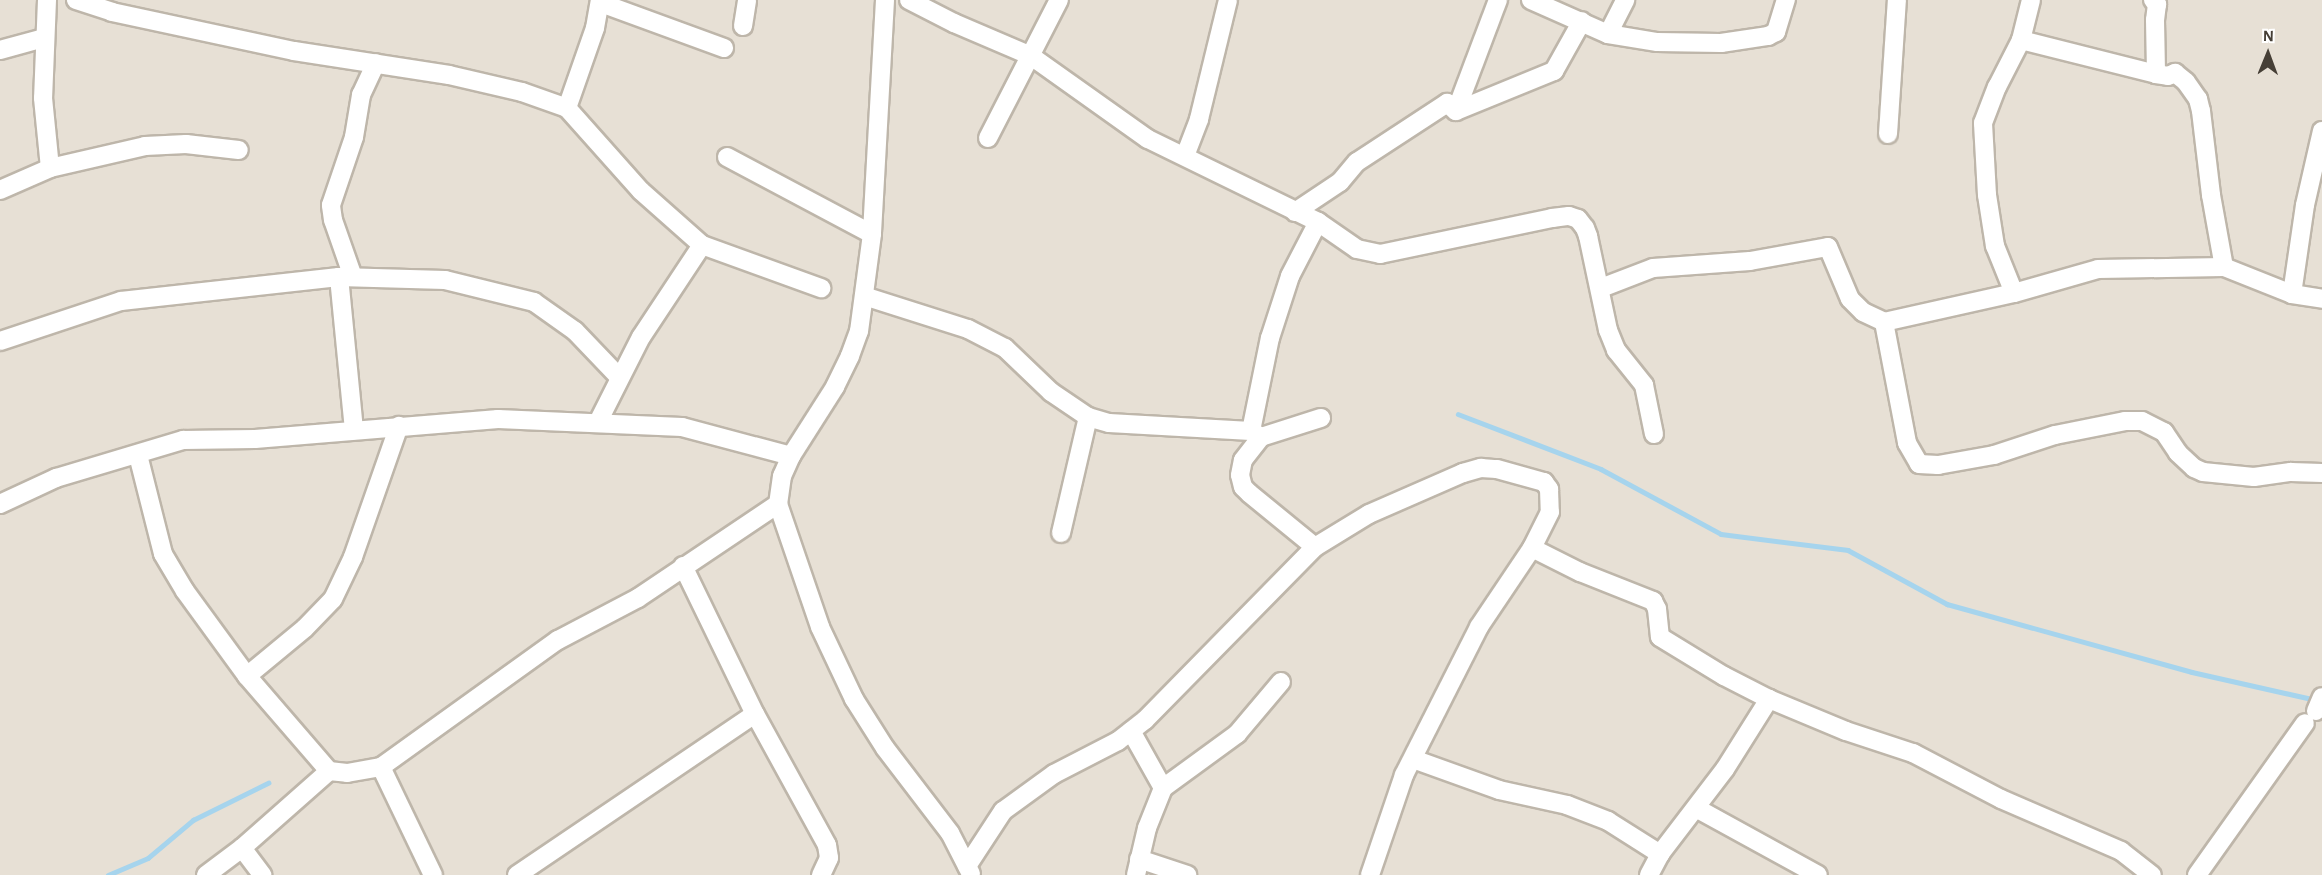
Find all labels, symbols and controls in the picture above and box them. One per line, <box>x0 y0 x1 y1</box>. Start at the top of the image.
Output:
north arrow <box>2238 24 2298 84</box>
text: N <box>2263 28 2274 44</box>

